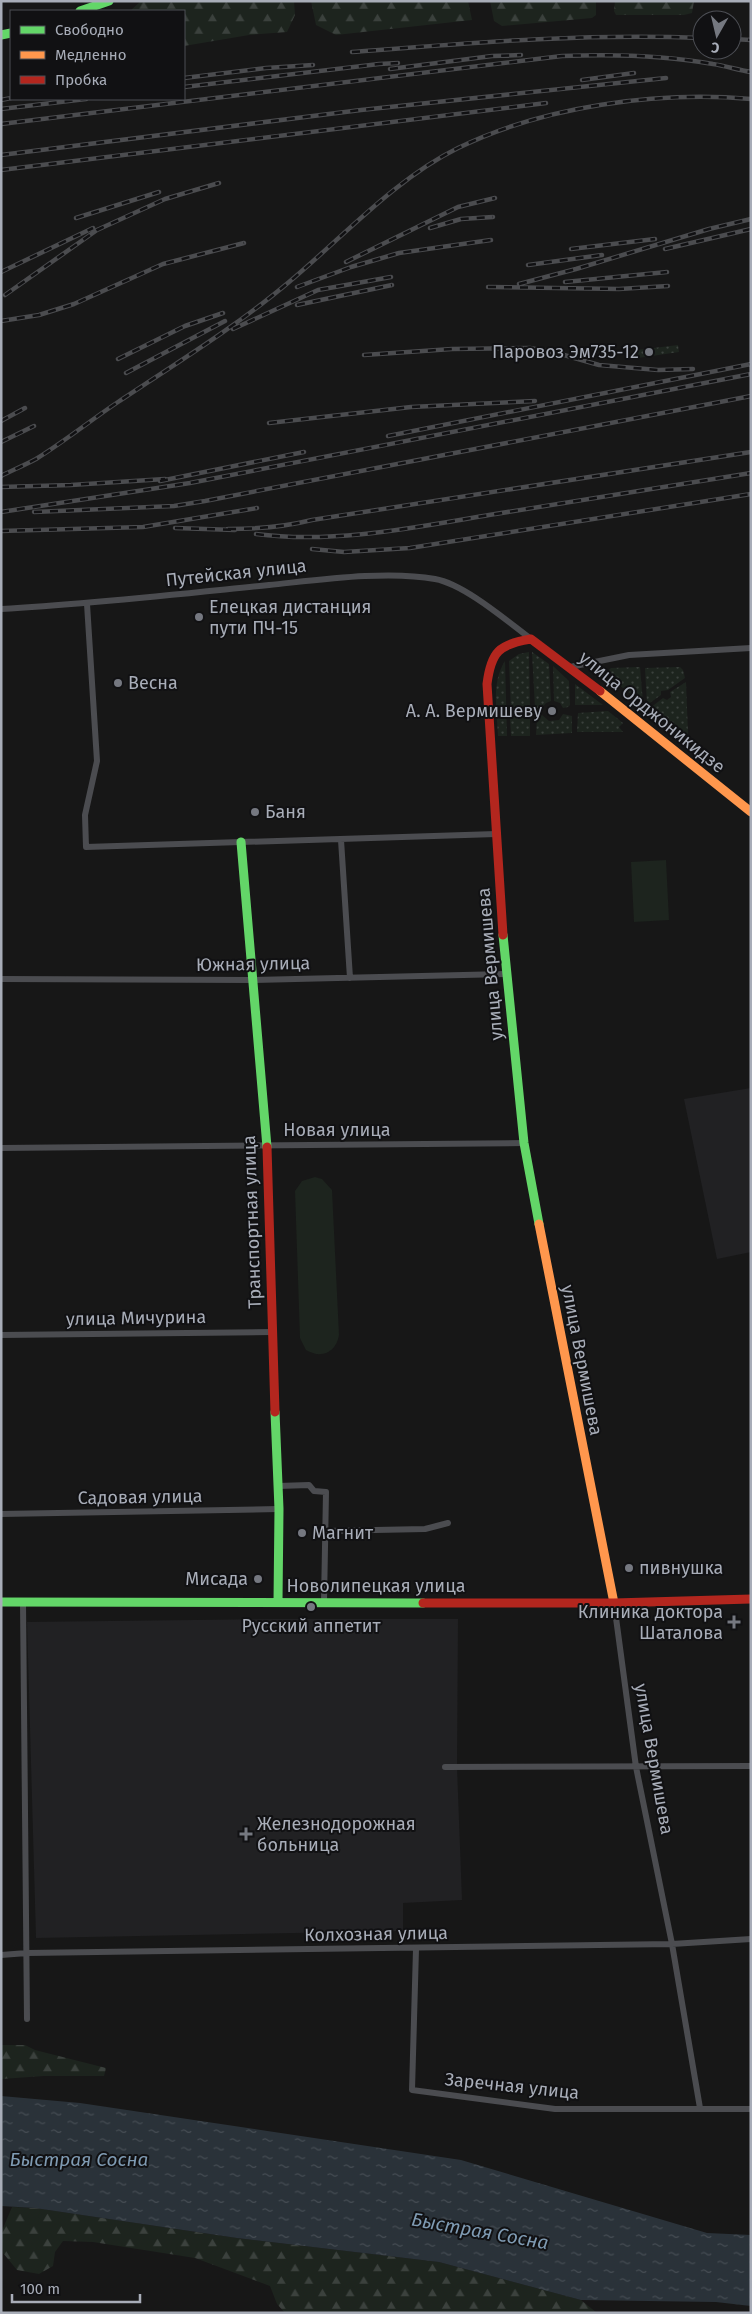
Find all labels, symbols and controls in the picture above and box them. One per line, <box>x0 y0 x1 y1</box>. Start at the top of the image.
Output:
legend <box>10 10 185 100</box>
north arrow <box>692 10 742 60</box>
text: Свободно <box>55 21 124 39</box>
text: С <box>710 38 720 56</box>
text: Медленно <box>55 46 127 64</box>
text: Пробка <box>55 71 107 89</box>
place label: Паровоз Эм735-12 <box>492 341 639 363</box>
marker: Паровоз Эм735-12 <box>643 346 655 358</box>
street label: Путейская улица <box>164 555 308 591</box>
place label: Елецкая дистанция пути ПЧ-15 <box>209 596 371 639</box>
marker: Елецкая дистанция пути ПЧ-15 <box>193 611 205 623</box>
street label: улица Орджоникидзе <box>575 646 729 778</box>
place label: Весна <box>128 672 178 694</box>
marker: Весна <box>112 677 124 689</box>
place label: А. А. Вермишеву <box>406 700 542 722</box>
marker: А. А. Вермишеву <box>546 705 558 717</box>
place label: Баня <box>265 801 306 823</box>
marker: Баня <box>249 806 261 818</box>
street label: улица Вермишева <box>472 887 508 1041</box>
street label: Южная улица <box>196 952 310 976</box>
street label: Новая улица <box>283 1119 391 1141</box>
street label: Транспортная улица <box>238 1135 266 1309</box>
street label: улица Вермишева <box>557 1283 607 1437</box>
street label: улица Мичурина <box>66 1306 206 1330</box>
street label: Садовая улица <box>77 1485 203 1509</box>
place label: Магнит <box>312 1522 374 1544</box>
marker: Магнит <box>296 1527 308 1539</box>
place label: пивнушка <box>639 1557 723 1579</box>
marker: пивнушка <box>623 1562 635 1574</box>
place label: Мисада <box>185 1568 248 1590</box>
marker: Мисада <box>252 1573 264 1585</box>
street label: Новолипецкая улица <box>287 1575 466 1597</box>
marker: Русский аппетит <box>305 1601 317 1613</box>
place label: Клиника доктора Шаталова <box>578 1601 723 1644</box>
place label: Русский аппетит <box>241 1615 381 1637</box>
marker: Клиника доктора Шаталова <box>727 1615 741 1629</box>
street label: улица Вермишева <box>630 1682 678 1836</box>
place label: Железнодорожная больница <box>257 1813 416 1856</box>
marker: Железнодорожная больница <box>239 1827 253 1841</box>
street label: Колхозная улица <box>304 1922 448 1946</box>
street label: Заречная улица <box>444 2068 580 2104</box>
water label: Быстрая Сосна <box>10 2148 148 2171</box>
water label: Быстрая Сосна <box>410 2208 550 2254</box>
scale bar <box>12 2272 140 2304</box>
text: 100 m <box>20 2280 60 2298</box>

